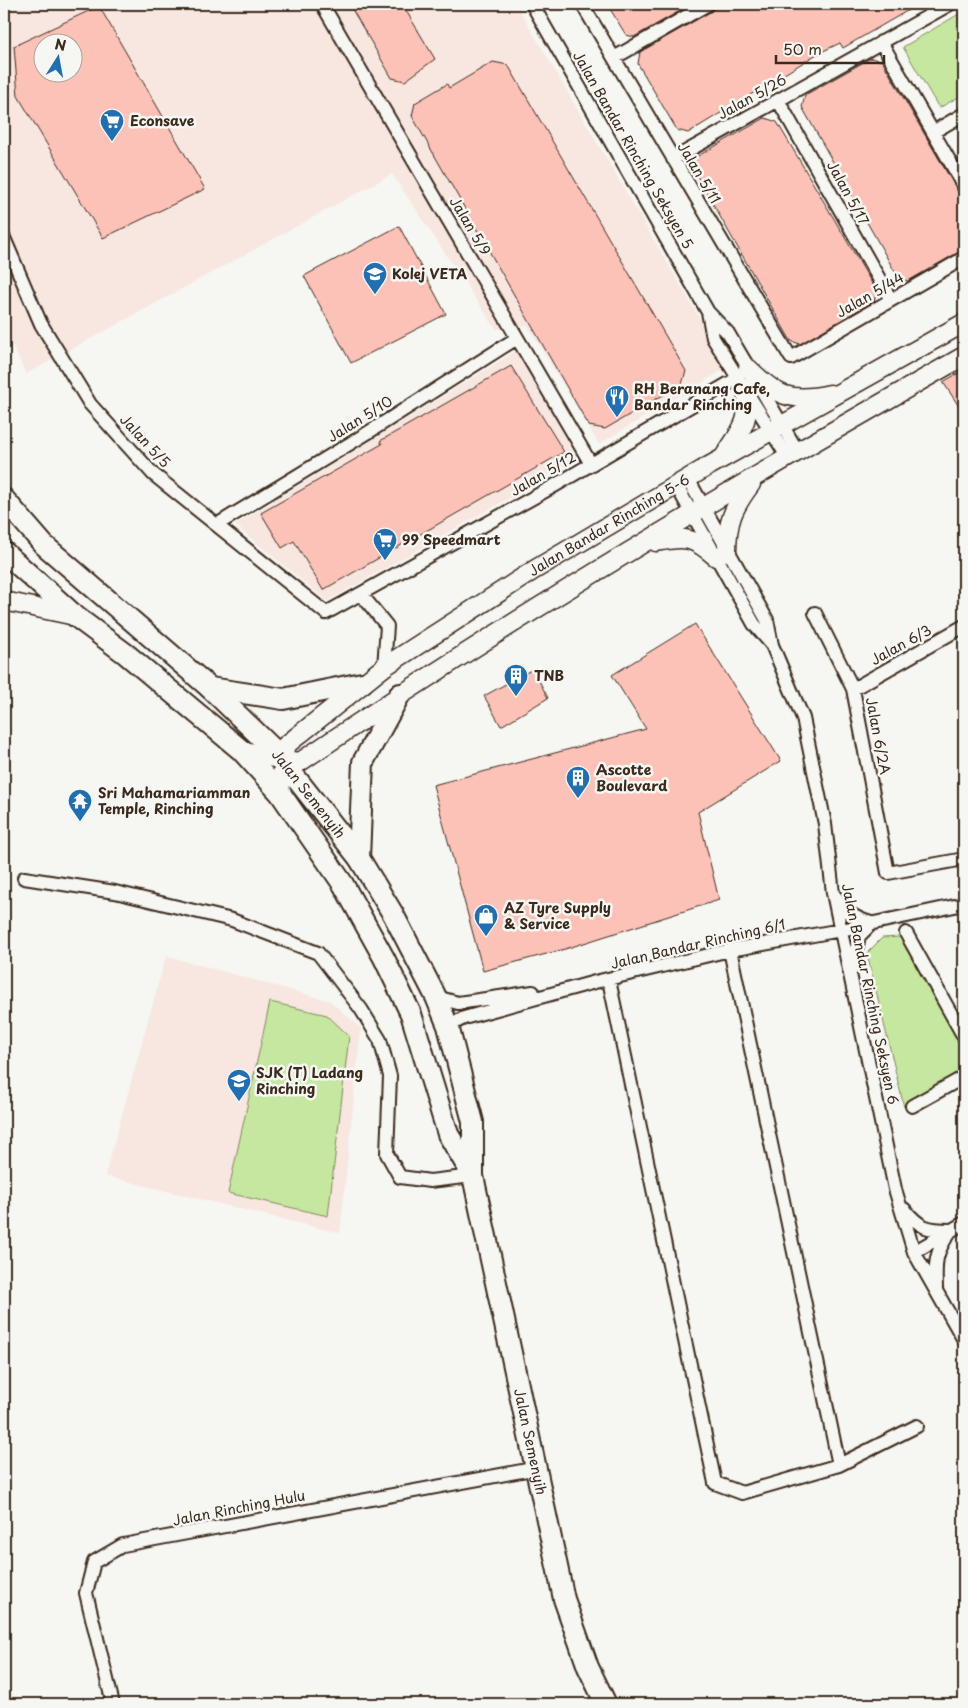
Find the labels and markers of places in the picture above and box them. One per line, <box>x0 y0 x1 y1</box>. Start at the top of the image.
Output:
supermarket icon: Econsave <box>99 108 125 142</box>
place label: Econsave <box>130 110 195 131</box>
school or university icon: Kolej VETA <box>362 261 388 295</box>
place label: Kolej VETA <box>392 263 467 284</box>
place label: RH Beranang Cafe, Bandar Rinching <box>634 378 770 415</box>
restaurant icon: RH Beranang Cafe, Bandar Rinching <box>604 384 630 418</box>
supermarket icon: 99 Speedmart <box>372 527 398 561</box>
place label: 99 Speedmart <box>402 529 501 550</box>
building icon: TNB <box>503 663 529 697</box>
place label: TNB <box>534 665 564 686</box>
place label: Ascotte Boulevard <box>596 759 668 796</box>
building icon: Ascotte Boulevard <box>565 765 591 799</box>
place label: Sri Mahamariamman Temple, Rinching <box>98 782 251 819</box>
temple icon: Sri Mahamariamman Temple, Rinching <box>67 788 93 822</box>
place label: AZ Tyre Supply & Service <box>504 897 611 934</box>
shop icon: AZ Tyre Supply & Service <box>473 903 499 937</box>
place label: SJK (T) Ladang Rinching <box>256 1062 363 1099</box>
school or university icon: SJK (T) Ladang Rinching <box>226 1068 252 1102</box>

